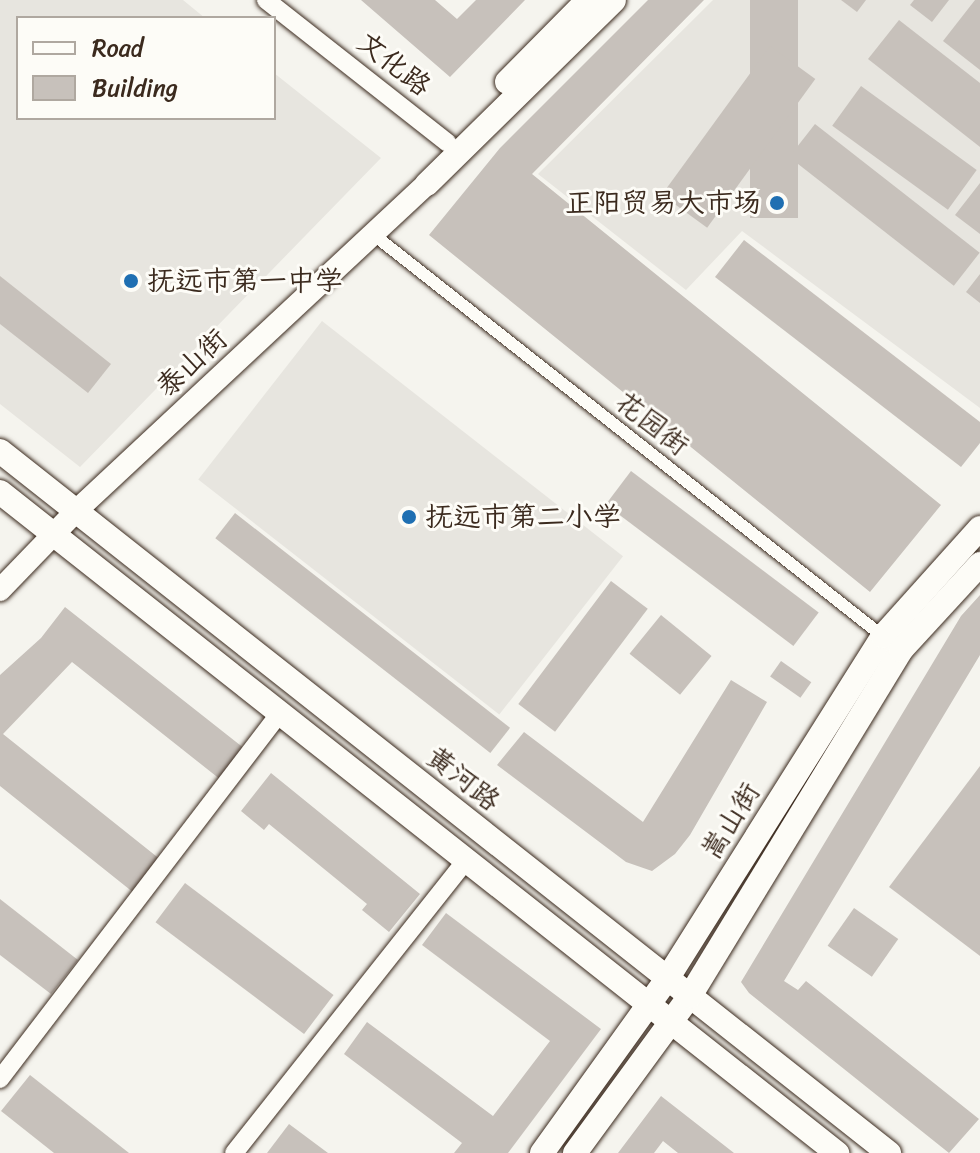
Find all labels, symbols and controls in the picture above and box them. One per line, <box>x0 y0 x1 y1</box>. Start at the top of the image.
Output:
legend <box>16 16 276 120</box>
street label: 文化路 <box>351 25 437 103</box>
text: Road <box>92 27 143 69</box>
text: Building <box>92 67 178 109</box>
place label: 正阳贸易大市场 <box>565 186 761 220</box>
marker: 正阳贸易大市场 <box>768 194 786 212</box>
place label: 抚远市第一中学 <box>147 264 343 298</box>
marker: 抚远市第一中学 <box>122 272 140 290</box>
street label: 泰山街 <box>150 322 234 404</box>
street label: 花园街 <box>609 385 695 463</box>
place label: 抚远市第二小学 <box>425 500 621 534</box>
marker: 抚远市第二小学 <box>400 508 418 526</box>
street label: 黄河路 <box>420 740 506 818</box>
street label: 嵩山街 <box>694 776 768 866</box>

